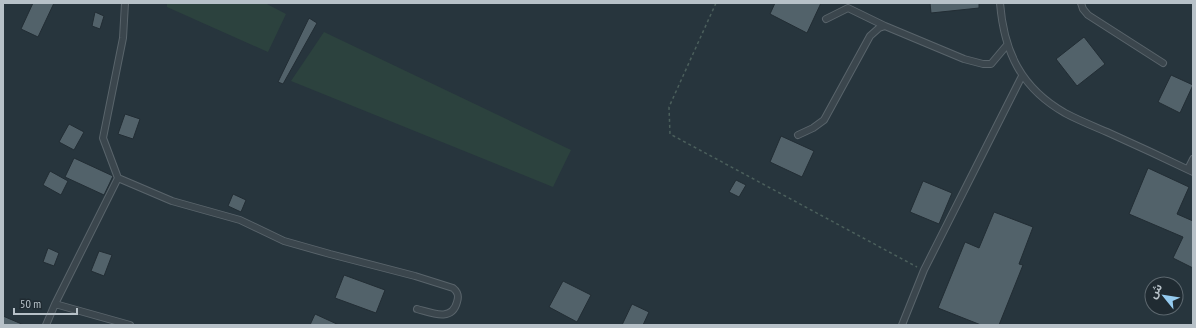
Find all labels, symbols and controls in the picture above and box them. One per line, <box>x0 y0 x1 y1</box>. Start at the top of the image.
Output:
north arrow <box>1144 276 1184 316</box>
text: ش <box>1146 281 1165 301</box>
scale bar <box>14 290 77 316</box>
text: 50 m <box>20 296 41 311</box>

